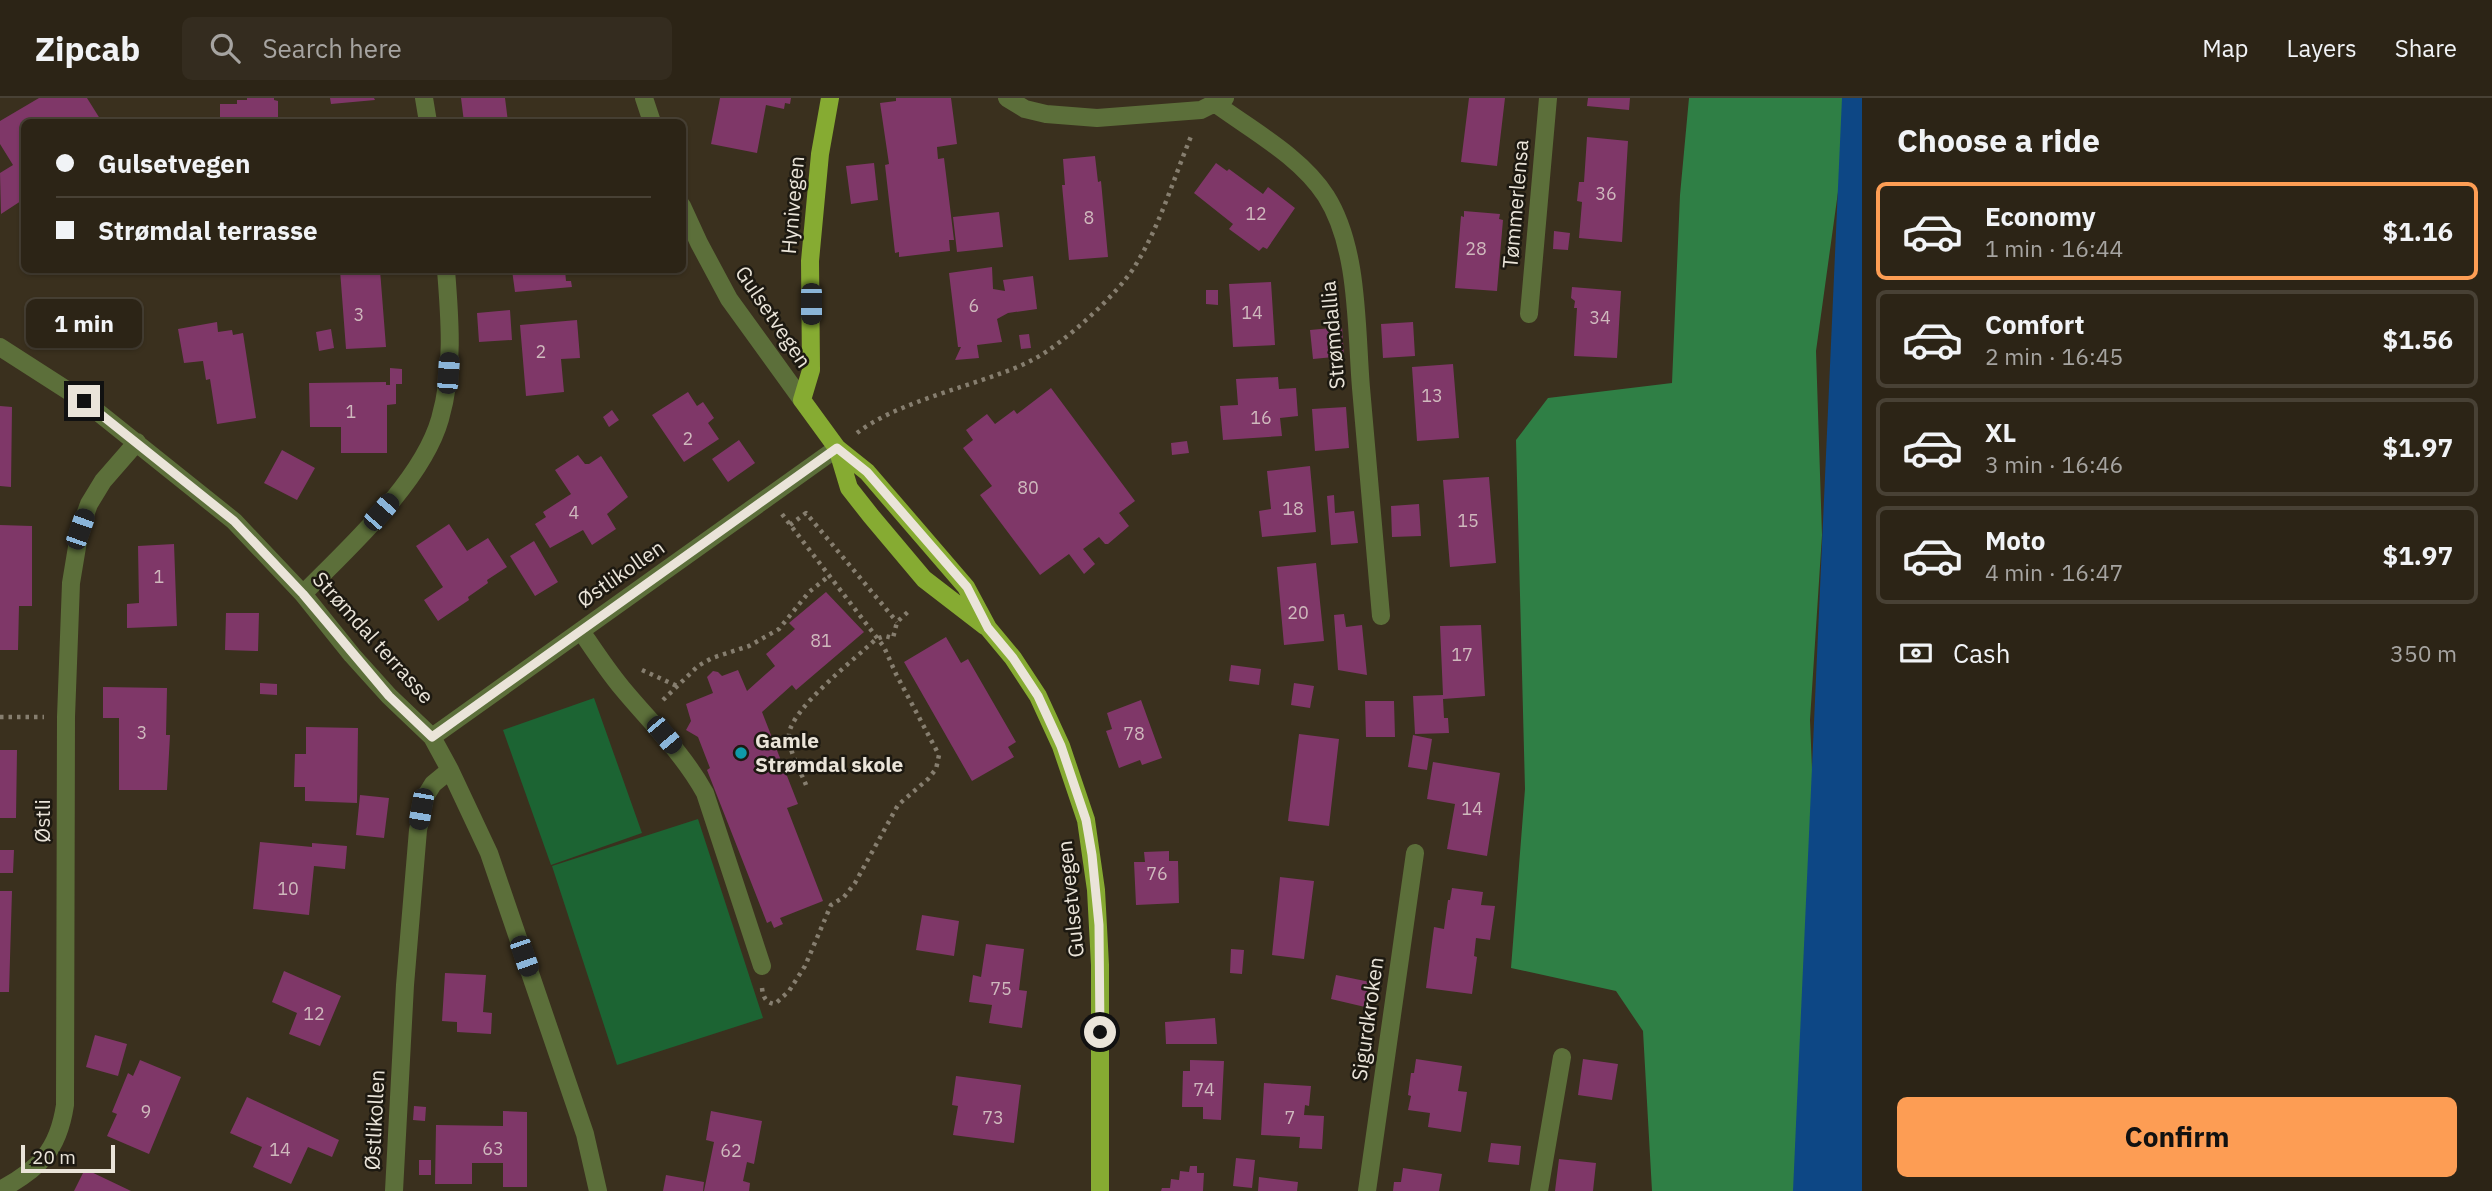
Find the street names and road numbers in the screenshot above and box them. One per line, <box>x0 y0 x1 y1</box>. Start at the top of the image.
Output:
street label: Tømmerlensa <box>1495 138 1535 269</box>
street label: Hynivegen <box>774 155 810 255</box>
street label: Gulsetvegen <box>729 260 818 373</box>
street label: Strømdallia <box>1313 280 1351 390</box>
street label: Østlikollen <box>571 533 670 613</box>
street label: Strømdal terrasse <box>307 565 441 709</box>
street label: Østli <box>28 799 56 843</box>
street label: Gulsetvegen <box>1050 839 1090 959</box>
street label: Sigurdkroken <box>1344 955 1390 1083</box>
street label: Østlikollen <box>357 1069 391 1171</box>

